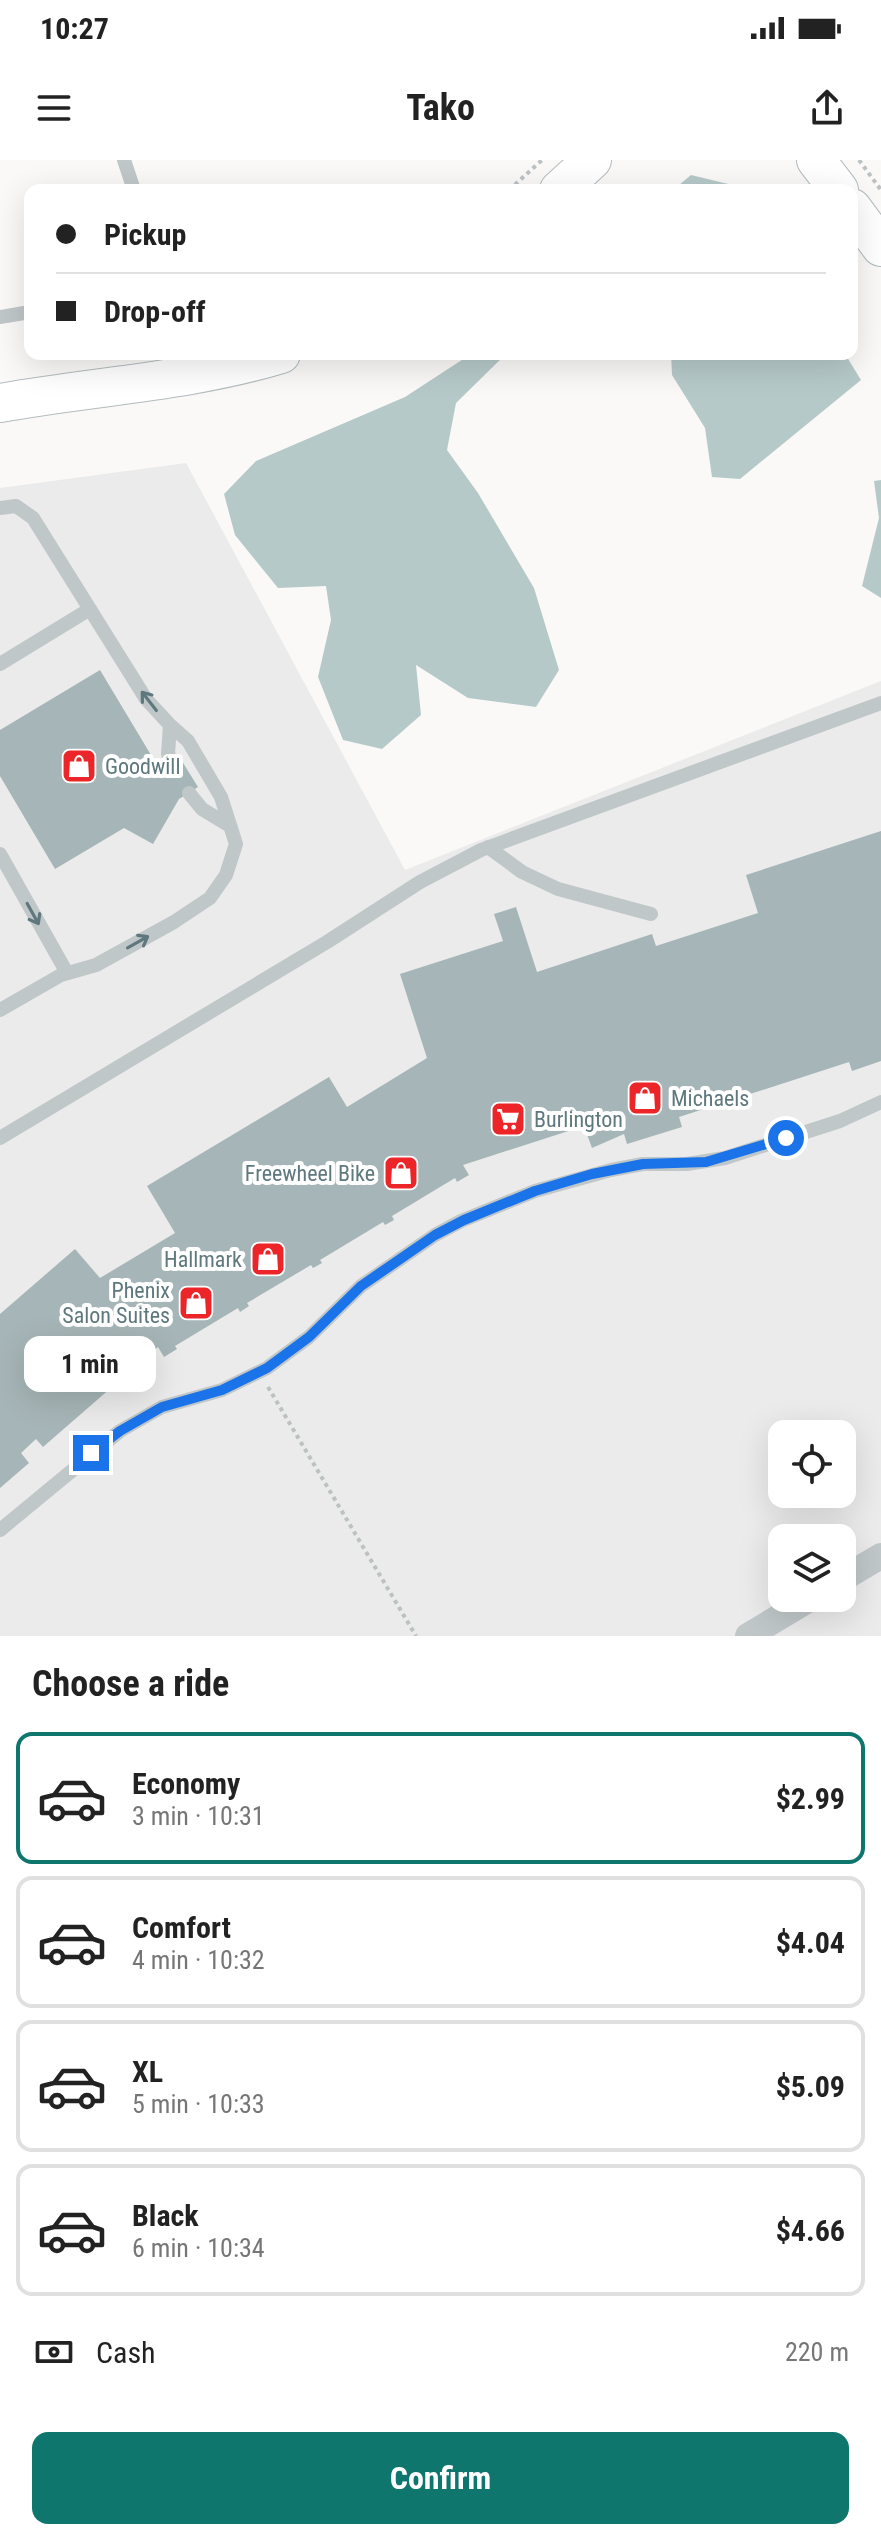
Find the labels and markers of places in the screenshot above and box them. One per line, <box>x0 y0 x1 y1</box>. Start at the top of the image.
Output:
shop icon: Goodwill <box>60 747 98 785</box>
place label: Goodwill <box>105 754 180 779</box>
shop icon: Michaels <box>626 1079 664 1117</box>
place label: Michaels <box>671 1086 749 1111</box>
supermarket icon: Burlington <box>489 1100 527 1138</box>
place label: Burlington <box>534 1107 623 1132</box>
shop icon: Freewheel Bike <box>382 1154 420 1192</box>
place label: Freewheel Bike <box>245 1161 375 1186</box>
shop icon: Hallmark <box>249 1240 287 1278</box>
place label: Hallmark <box>164 1247 242 1272</box>
place label: Phenix Salon Suites <box>62 1278 170 1328</box>
shop icon: Phenix Salon Suites <box>177 1284 215 1322</box>

